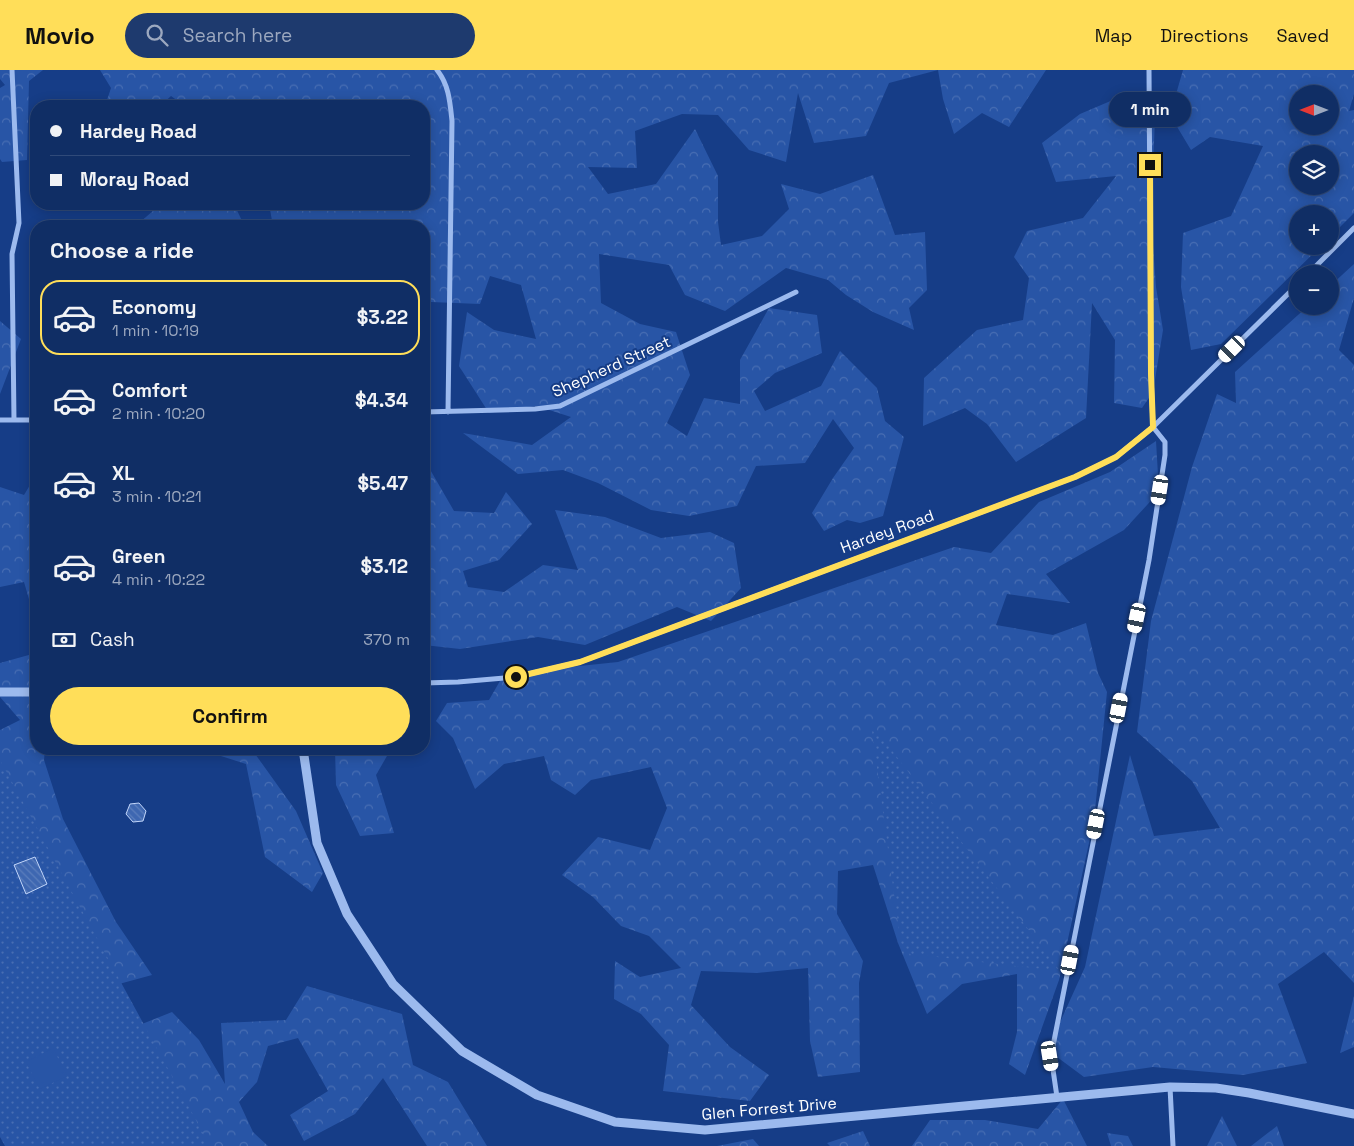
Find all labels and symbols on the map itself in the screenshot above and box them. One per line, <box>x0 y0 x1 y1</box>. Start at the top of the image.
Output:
north arrow <box>1289 85 1339 135</box>
callout: 1 min <box>1109 92 1191 128</box>
route end <box>1139 154 1161 176</box>
street label: Shepherd Street <box>549 331 674 402</box>
car <box>1216 333 1247 365</box>
car <box>1150 474 1169 506</box>
street label: Hardey Road <box>837 505 937 558</box>
car <box>1126 602 1147 634</box>
route start <box>505 666 527 688</box>
car <box>1108 692 1129 724</box>
car <box>1085 808 1106 840</box>
car <box>1059 944 1080 976</box>
car <box>1040 1040 1059 1072</box>
street label: Glen Forrest Drive <box>701 1092 838 1125</box>

